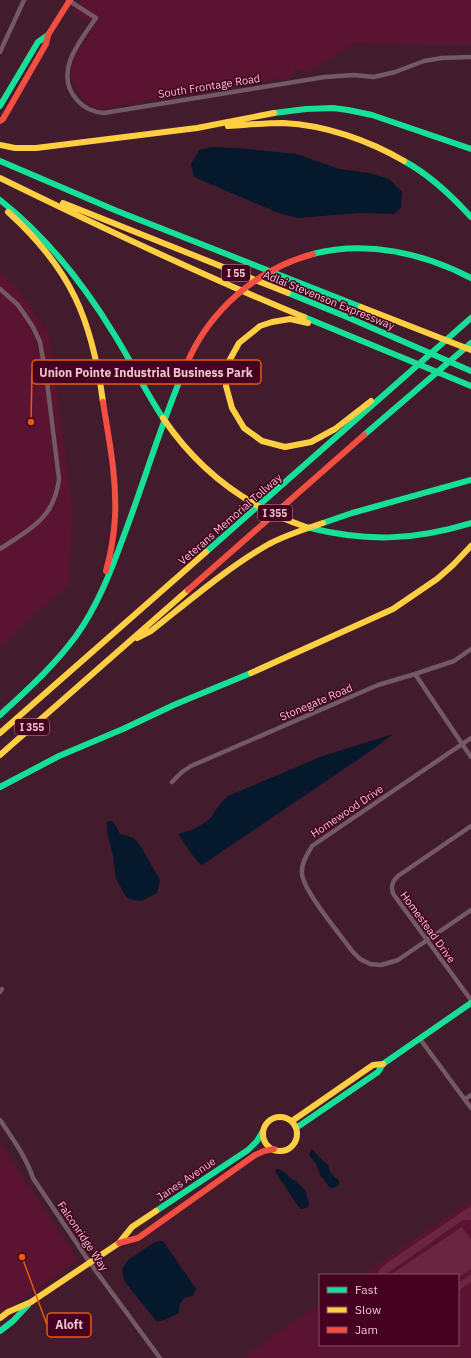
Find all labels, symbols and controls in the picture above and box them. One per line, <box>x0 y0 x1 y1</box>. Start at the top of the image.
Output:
street label: South Frontage Road <box>157 71 261 101</box>
road number: I 55 <box>222 265 250 281</box>
street label: Adlai Stevenson Expressway <box>261 267 397 333</box>
callout: Union Pointe Industrial Business Park <box>32 360 261 384</box>
text: Union Pointe Industrial Business Park <box>39 365 253 380</box>
street label: Veterans Memorial Tollway <box>175 470 285 568</box>
road number: I 355 <box>258 505 292 521</box>
street label: Stonegate Road <box>277 680 355 724</box>
road number: I 355 <box>15 719 49 735</box>
street label: Homewood Drive <box>308 782 386 840</box>
street label: Homestead Drive <box>397 888 459 966</box>
street label: Janes Avenue <box>154 1154 218 1204</box>
street label: Falconridge Way <box>55 1199 112 1274</box>
legend <box>319 1274 459 1346</box>
text: Fast <box>355 1282 378 1297</box>
text: Slow <box>355 1302 381 1317</box>
callout: Aloft <box>47 1313 91 1337</box>
text: Aloft <box>55 1317 83 1332</box>
text: Jam <box>355 1322 378 1337</box>

